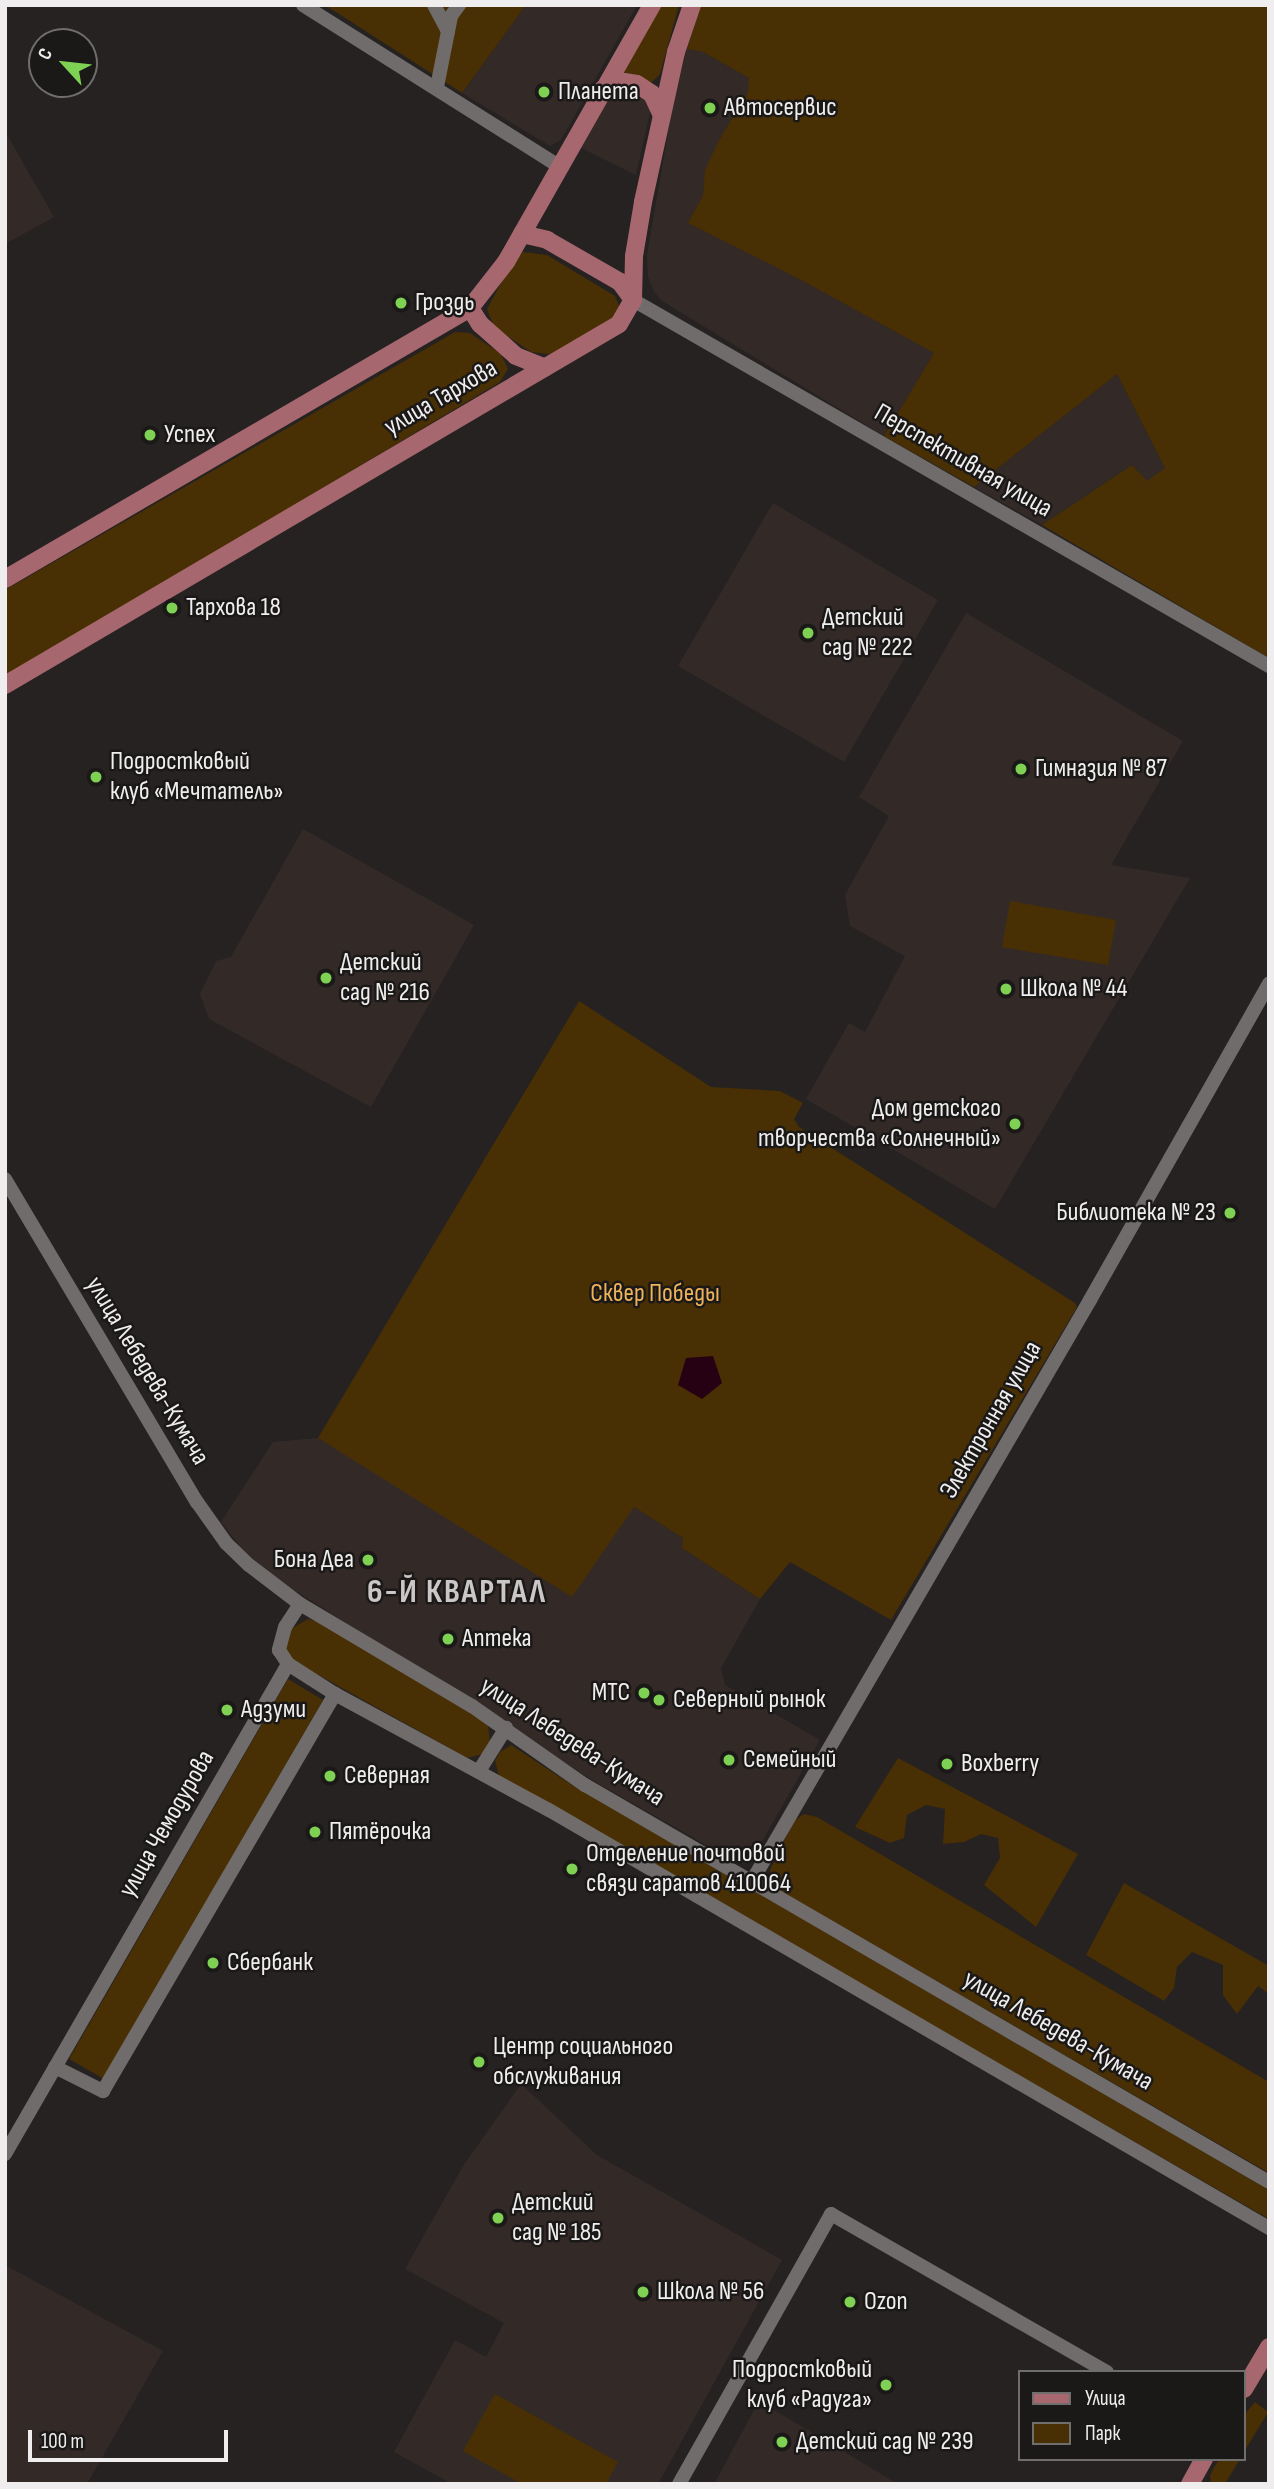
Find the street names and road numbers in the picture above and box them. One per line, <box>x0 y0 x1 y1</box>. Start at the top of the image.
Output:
street label: улица Тархова <box>379 353 503 443</box>
street label: Перспективная улица <box>868 397 1058 525</box>
street label: улица Лебедева-Кумача <box>79 1271 215 1471</box>
street label: Электронная улица <box>933 1336 1049 1504</box>
street label: улица Лебедева-Кумача <box>474 1671 670 1813</box>
street label: улица Чемодурова <box>112 1745 222 1903</box>
street label: улица Лебедева-Кумача <box>958 1964 1158 2098</box>

